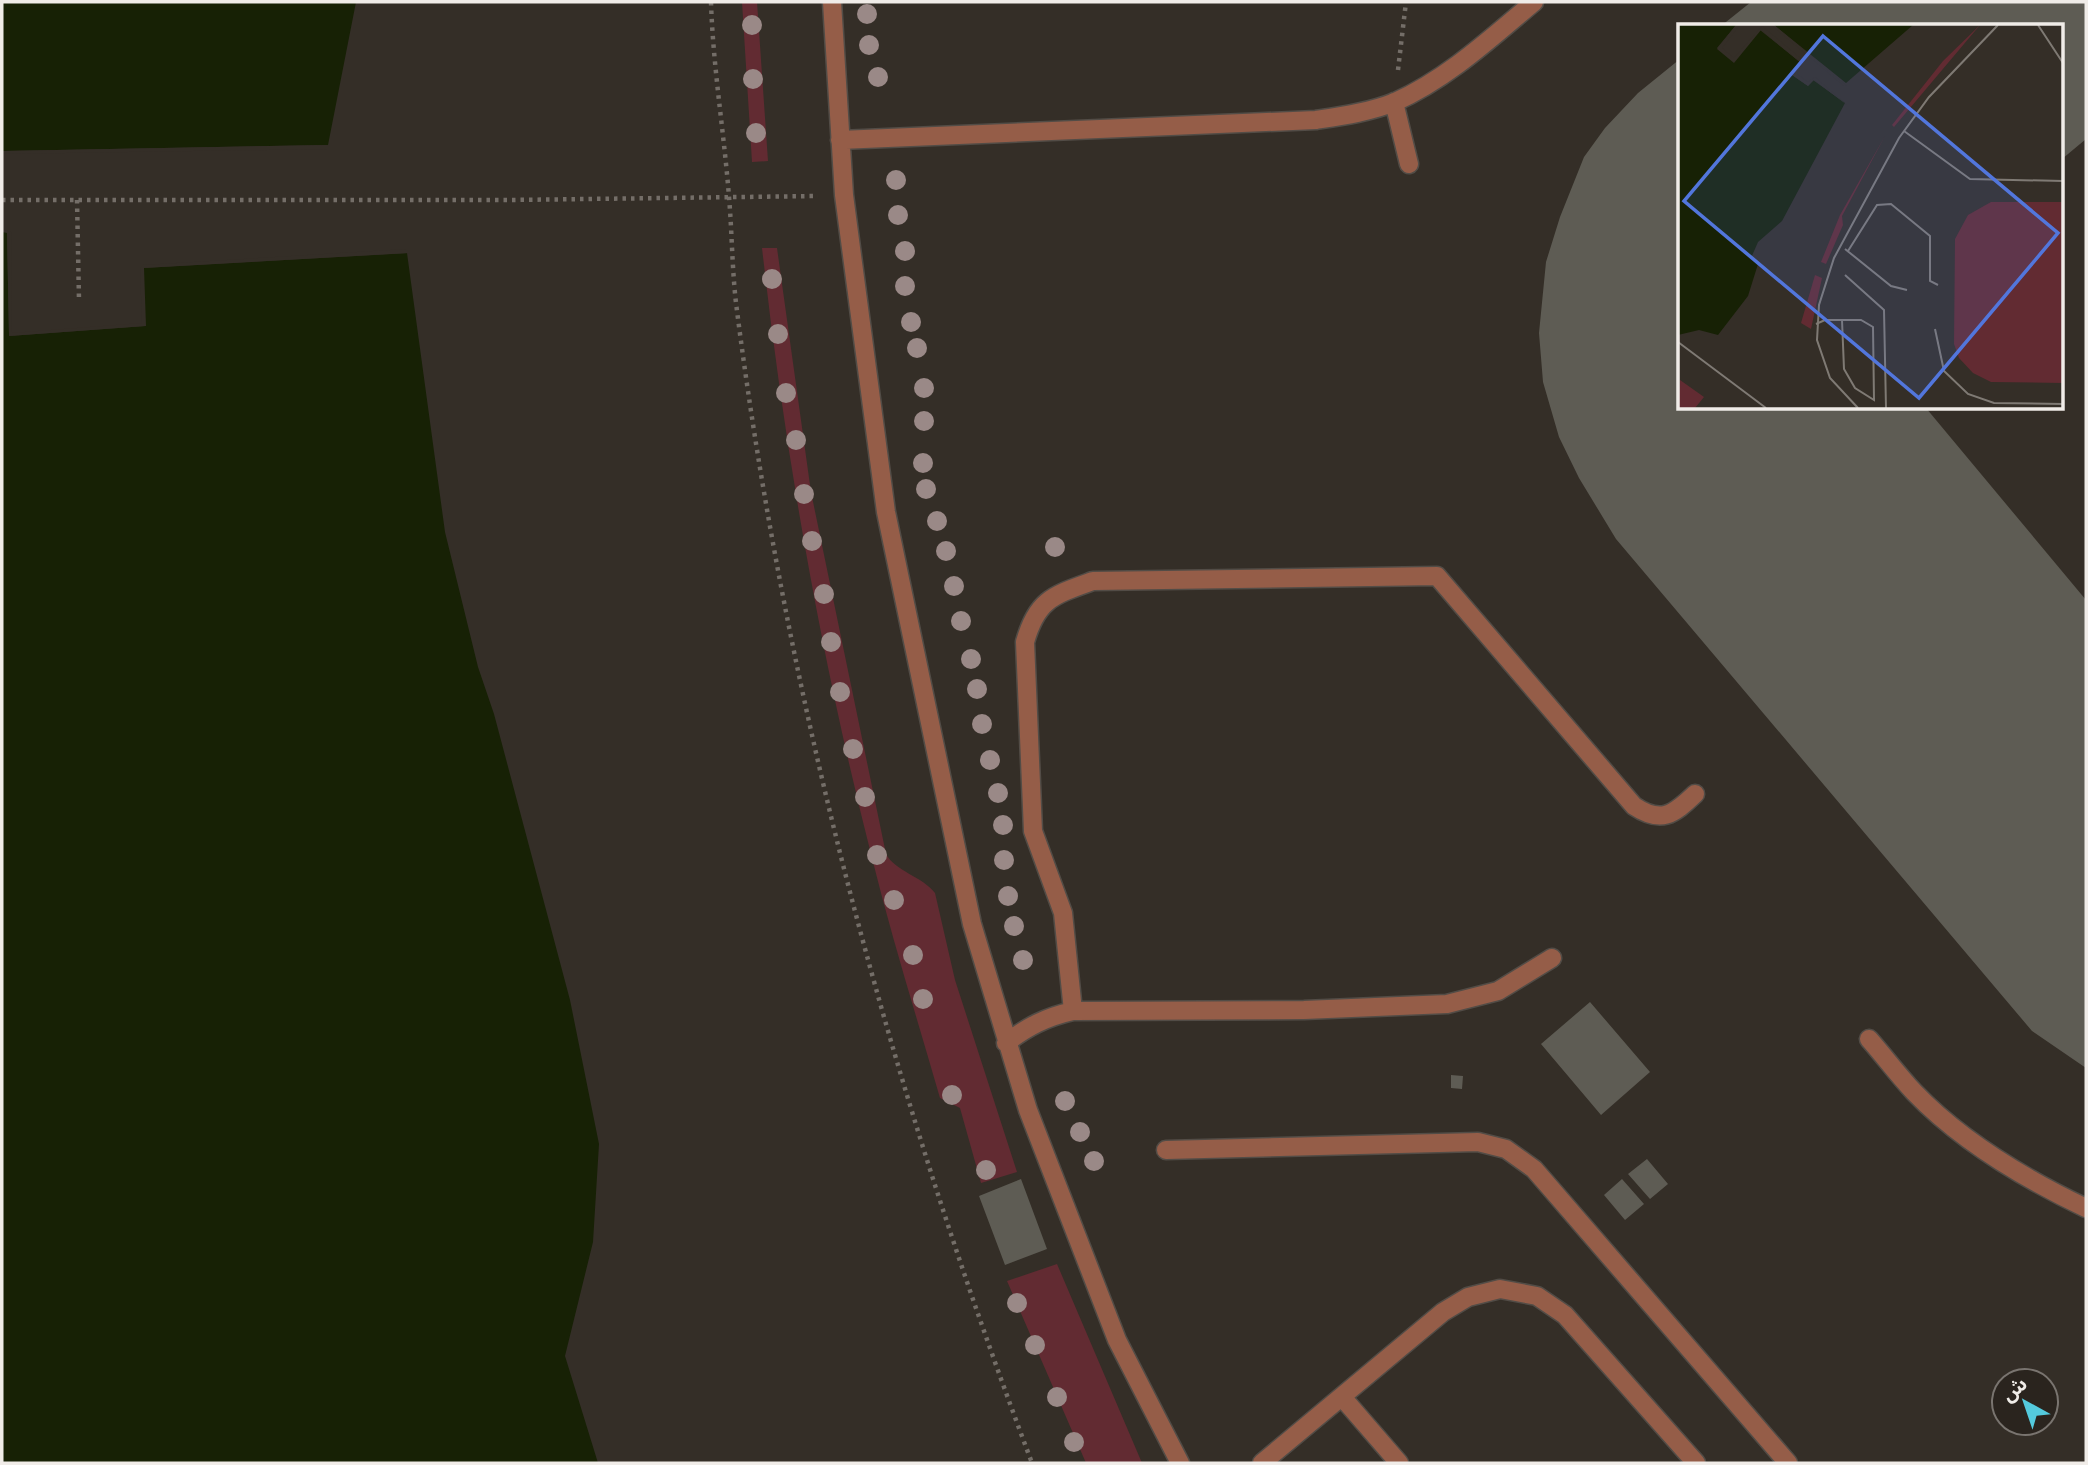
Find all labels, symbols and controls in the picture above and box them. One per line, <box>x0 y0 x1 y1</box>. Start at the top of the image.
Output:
inset map <box>1678 24 2064 410</box>
north arrow <box>1990 1367 2060 1437</box>
text: ش <box>1997 1372 2032 1407</box>

